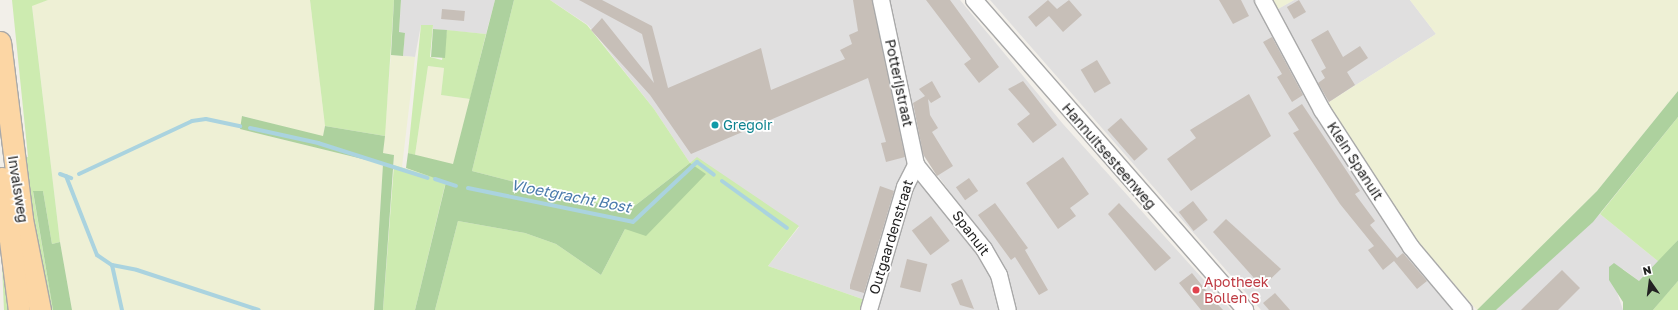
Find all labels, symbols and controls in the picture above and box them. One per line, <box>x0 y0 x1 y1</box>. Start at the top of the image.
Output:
street label: Potterijstraat <box>882 38 916 128</box>
street label: Hannuitsesteenweg <box>1058 100 1160 212</box>
place label: Gregoir <box>723 117 773 133</box>
street label: Klein Spanuit <box>1324 119 1386 203</box>
marker: Gregoir <box>710 120 720 130</box>
street label: Invalsweg <box>4 154 32 224</box>
water label: Vloetgracht Bost <box>510 176 632 216</box>
street label: Outgaardenstraat <box>866 178 916 296</box>
street label: Spanuit <box>949 207 993 259</box>
north arrow <box>1630 262 1670 302</box>
text: N <box>1641 263 1653 277</box>
place label: Apotheek Bollen S <box>1204 274 1269 306</box>
marker: Apotheek Bollen S <box>1191 285 1201 295</box>

